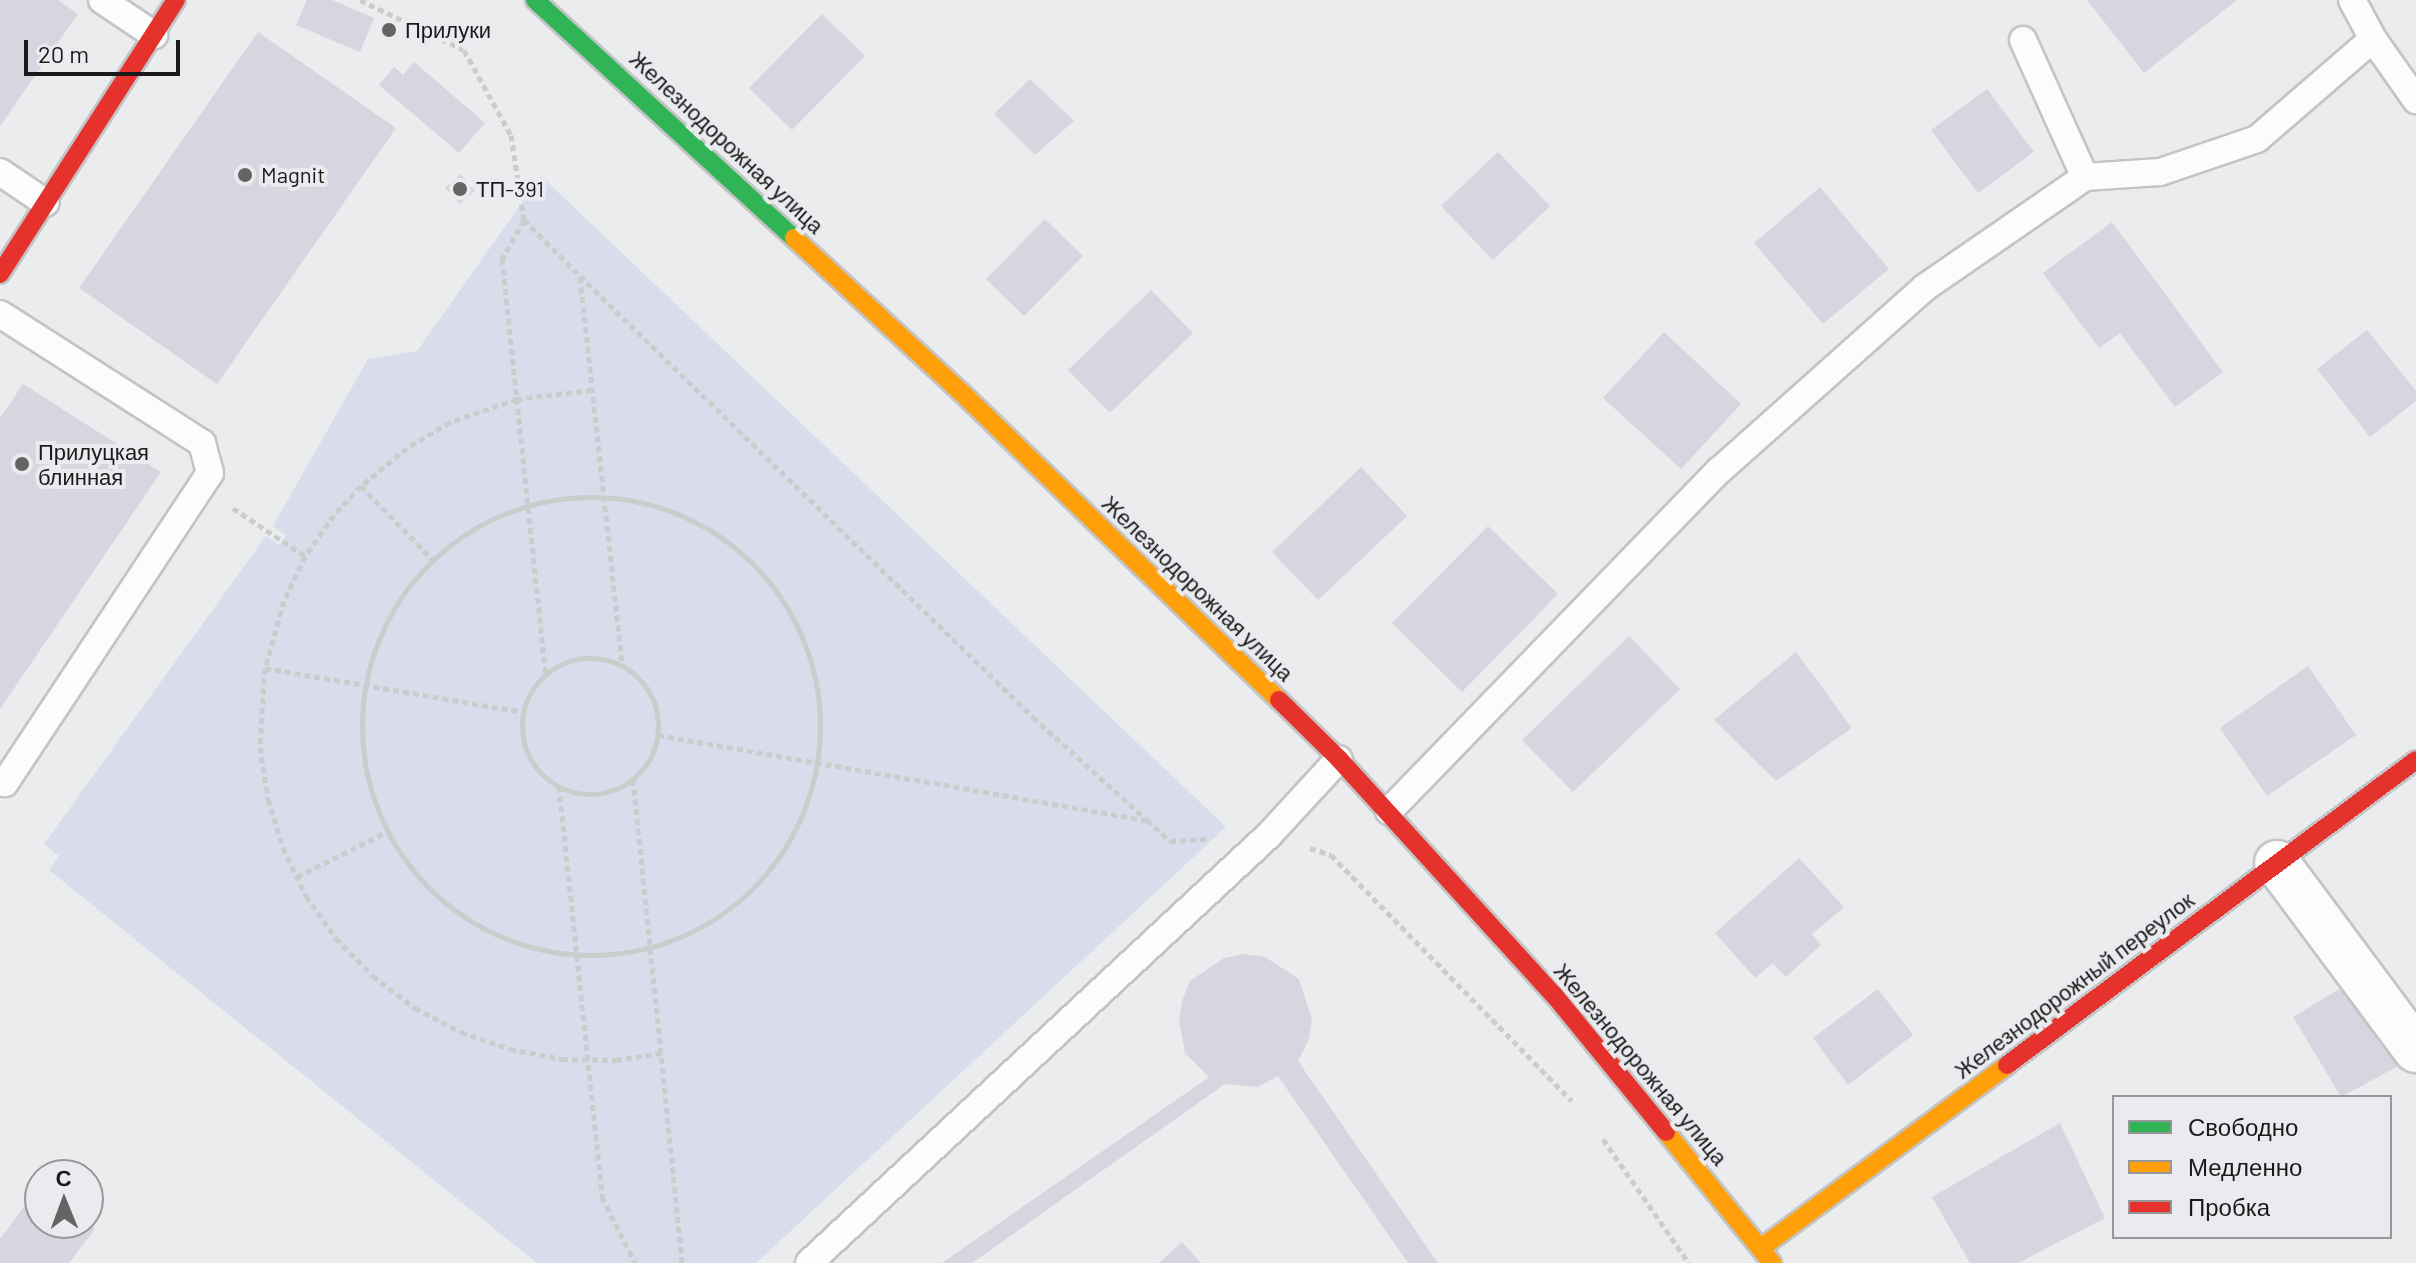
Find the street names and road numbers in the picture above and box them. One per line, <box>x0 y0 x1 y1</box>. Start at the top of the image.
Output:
street label: Железнодорожная улица <box>625 45 829 239</box>
street label: Железнодорожная улица <box>1097 490 1299 686</box>
street label: Железнодорожный переулок <box>1949 886 2199 1084</box>
street label: Железнодорожная улица <box>1549 958 1733 1170</box>

